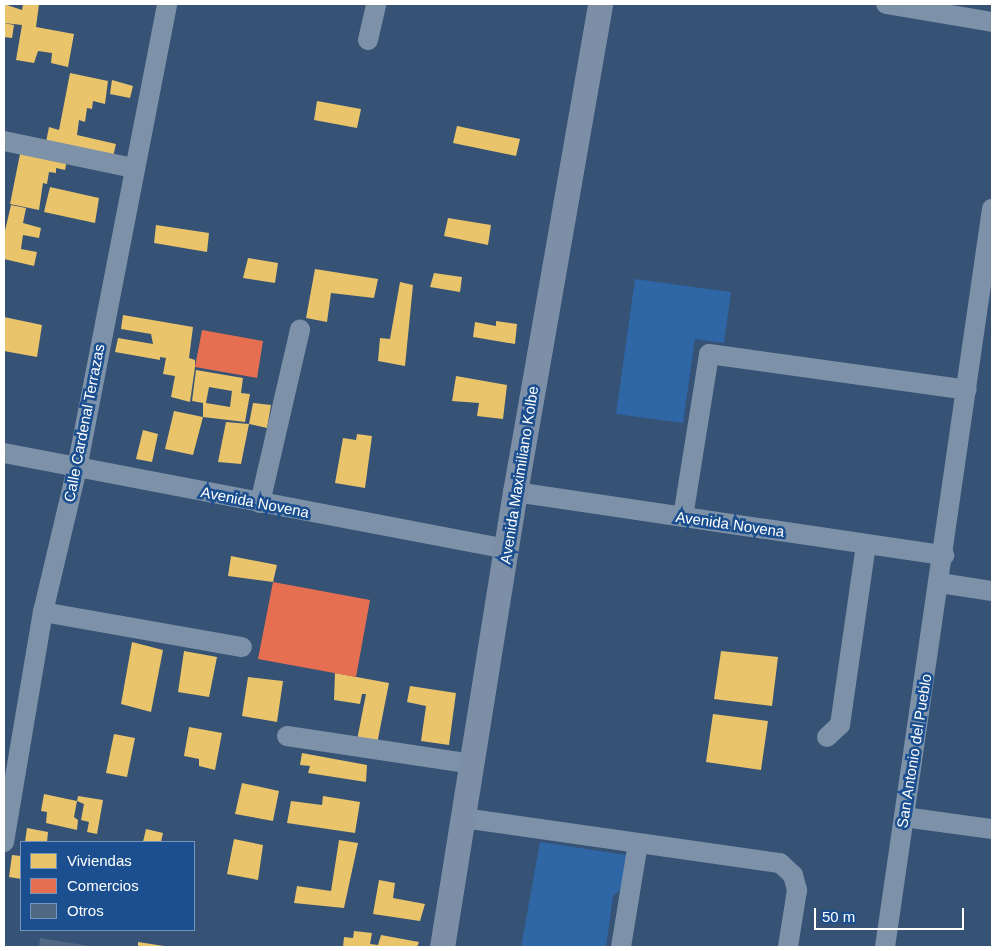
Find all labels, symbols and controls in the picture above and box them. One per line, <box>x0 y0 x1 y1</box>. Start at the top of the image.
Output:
street label: Calle Cardenal Terrazas <box>60 342 108 504</box>
street label: Avenida Maximiliano Kolbe <box>496 385 542 565</box>
street label: Avenida Novena <box>199 483 311 521</box>
street label: Avenida Novena <box>674 507 786 541</box>
street label: San Antonio del Pueblo <box>893 672 935 830</box>
legend <box>20 841 195 931</box>
text: Viviendas <box>67 852 132 869</box>
text: Comercios <box>67 877 139 894</box>
scale bar <box>816 898 966 930</box>
text: Otros <box>67 902 104 919</box>
text: 50 m <box>822 908 855 925</box>

